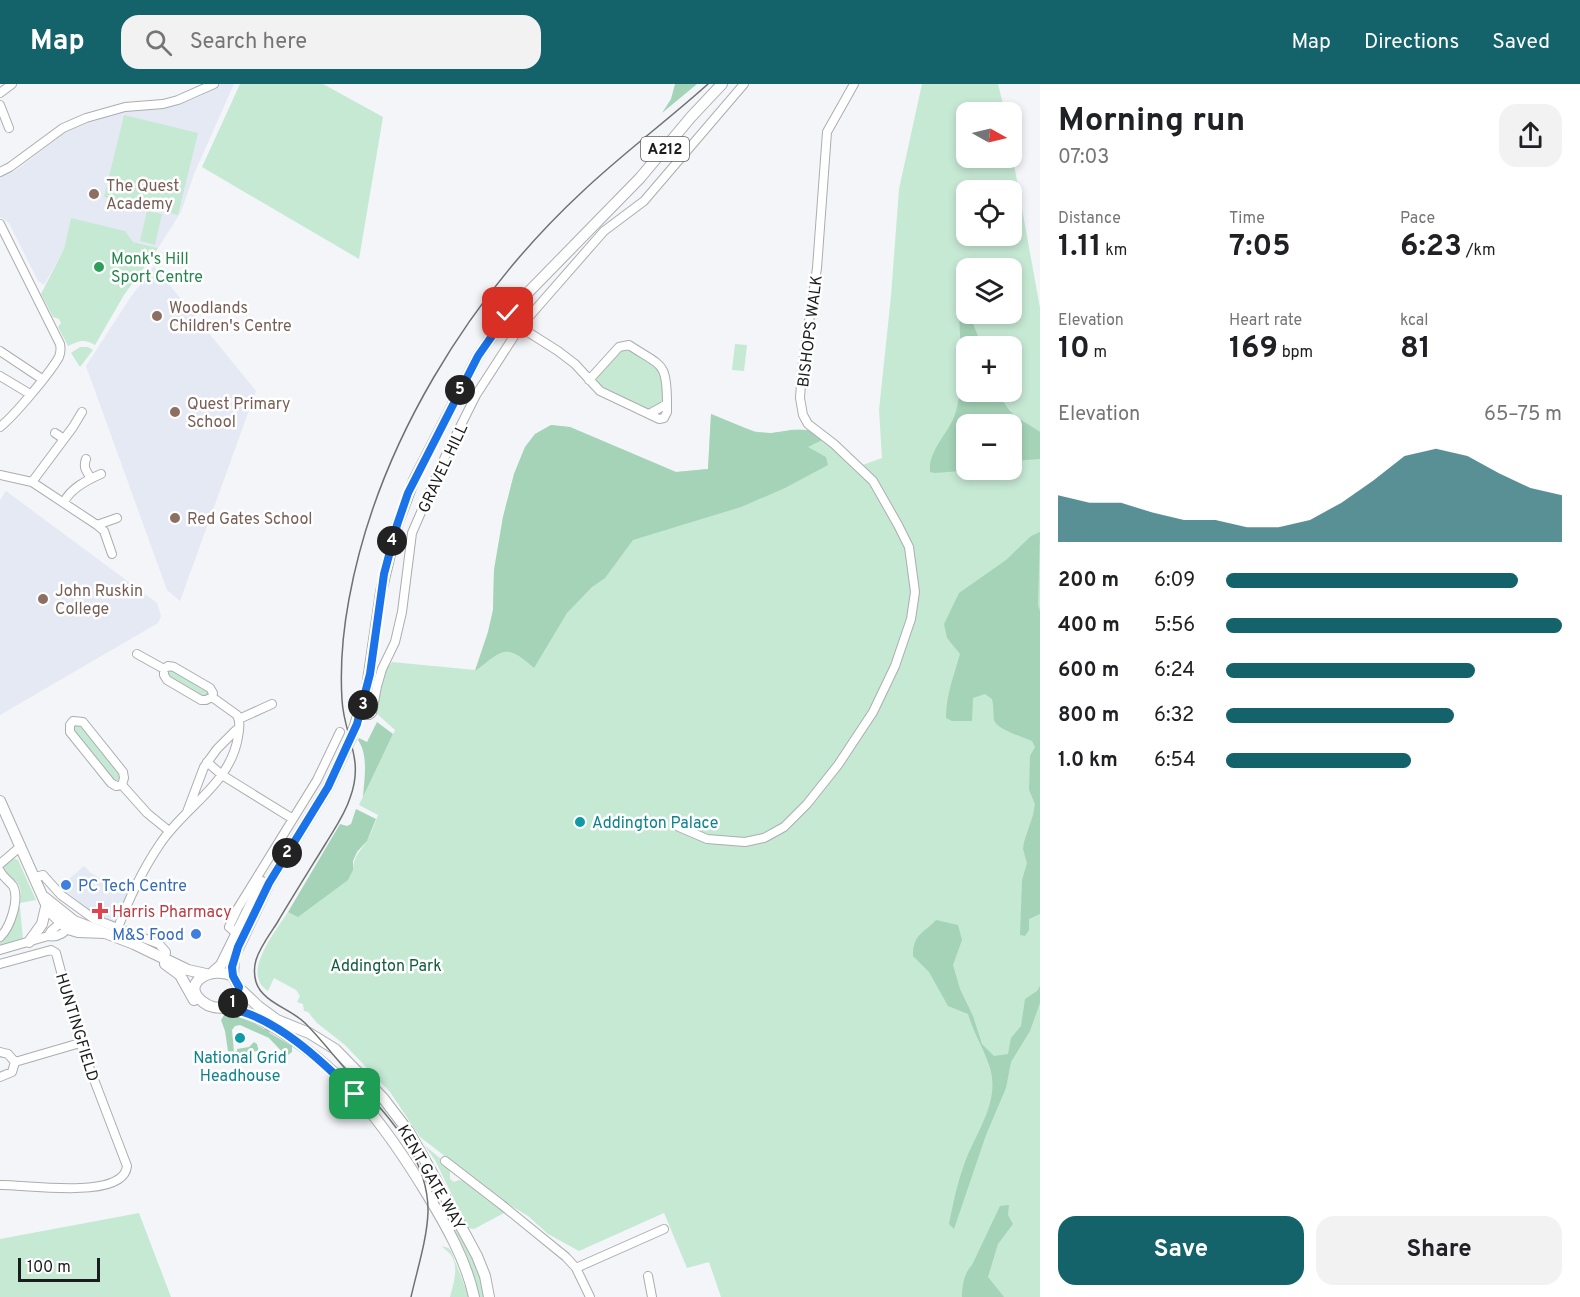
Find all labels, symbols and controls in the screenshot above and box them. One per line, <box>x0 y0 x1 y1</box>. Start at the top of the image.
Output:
search box <box>121 15 541 69</box>
text: Map <box>30 24 85 60</box>
icon: search <box>142 26 175 59</box>
text: Search here <box>190 29 307 56</box>
text: Map <box>1291 29 1331 56</box>
text: Directions <box>1364 29 1459 56</box>
text: Saved <box>1492 29 1550 56</box>
text: Morning run <box>1058 101 1245 143</box>
north arrow <box>956 102 1022 168</box>
map controls <box>956 102 1022 480</box>
button: share <box>1499 104 1562 167</box>
road number: A212 <box>641 137 689 161</box>
text: 07:03 <box>1058 145 1109 171</box>
place label: The Quest Academy <box>106 177 179 215</box>
button: locate <box>956 180 1022 246</box>
marker: The Quest Academy <box>87 187 101 201</box>
text: Distance <box>1058 209 1121 229</box>
text: Time <box>1229 209 1265 229</box>
text: Pace <box>1400 209 1435 229</box>
text: 1.11 <box>1058 229 1101 266</box>
text: 7:05 <box>1229 229 1291 266</box>
text: 6:23 <box>1400 229 1462 266</box>
text: km <box>1101 241 1127 261</box>
text: /km <box>1462 241 1496 261</box>
place label: Monk's Hill Sport Centre <box>111 250 203 288</box>
button: layers <box>956 258 1022 324</box>
marker: Monk's Hill Sport Centre <box>92 260 106 274</box>
street label: BISHOPS WALK <box>794 274 828 388</box>
pin <box>482 287 533 338</box>
icon: check <box>491 296 524 329</box>
place label: Woodlands Children's Centre <box>169 299 292 337</box>
marker: Woodlands Children's Centre <box>150 309 164 323</box>
text: Elevation <box>1058 311 1124 331</box>
text: Heart rate <box>1229 311 1302 331</box>
text: kcal <box>1400 311 1428 331</box>
text: 10 <box>1058 331 1090 368</box>
text: 169 <box>1229 331 1278 368</box>
text: 81 <box>1400 331 1431 368</box>
button: + <box>956 336 1022 402</box>
text: m <box>1090 343 1107 363</box>
text: bpm <box>1278 343 1313 363</box>
pin: 5 <box>445 375 475 405</box>
text: 5 <box>455 380 465 400</box>
place label: Quest Primary School <box>187 395 291 433</box>
text: Elevation <box>1058 402 1140 428</box>
text: 65–75 m <box>1484 402 1562 428</box>
marker: Quest Primary School <box>168 405 182 419</box>
button: − <box>956 414 1022 480</box>
street label: GRAVEL HILL <box>414 421 473 517</box>
place label: Red Gates School <box>187 510 313 530</box>
marker: Red Gates School <box>168 511 182 525</box>
pin: 4 <box>377 526 407 556</box>
text: 4 <box>387 531 397 551</box>
text: 200 m <box>1058 568 1119 594</box>
text: 6:09 <box>1154 568 1195 594</box>
place label: John Ruskin College <box>55 582 143 620</box>
marker: John Ruskin College <box>36 592 50 606</box>
text: 400 m <box>1058 613 1120 639</box>
text: 5:56 <box>1154 613 1195 639</box>
text: 600 m <box>1058 658 1119 684</box>
text: 6:24 <box>1154 658 1195 684</box>
pin: 3 <box>348 690 378 720</box>
text: 3 <box>358 695 368 715</box>
text: 800 m <box>1058 703 1119 729</box>
text: 6:32 <box>1154 703 1194 729</box>
text: 1.0 km <box>1058 748 1118 774</box>
text: 6:54 <box>1154 748 1196 774</box>
place label: Addington Palace <box>592 814 718 834</box>
marker: Addington Palace <box>573 815 587 829</box>
pin: 2 <box>272 838 302 868</box>
text: 2 <box>282 843 292 863</box>
place label: PC Tech Centre <box>78 877 187 897</box>
marker: PC Tech Centre <box>59 878 73 892</box>
place label: Harris Pharmacy <box>112 903 232 923</box>
marker: Harris Pharmacy <box>93 904 107 918</box>
place label: M&S Food <box>112 926 184 946</box>
marker: M&S Food <box>189 927 203 941</box>
park label: Addington Park <box>330 957 442 977</box>
street label: HUNTINGFIELD <box>50 971 102 1084</box>
pin: 1 <box>218 988 248 1018</box>
text: 1 <box>230 993 236 1013</box>
marker: National Grid Headhouse <box>233 1031 247 1045</box>
place label: National Grid Headhouse <box>193 1049 287 1087</box>
pin <box>329 1068 380 1119</box>
icon: arrive <box>338 1077 371 1110</box>
street label: KENT GATE WAY <box>392 1122 468 1234</box>
button: Save <box>1058 1216 1304 1285</box>
button: Share <box>1316 1216 1562 1285</box>
scale bar <box>18 1255 100 1282</box>
text: 100 m <box>27 1258 71 1278</box>

